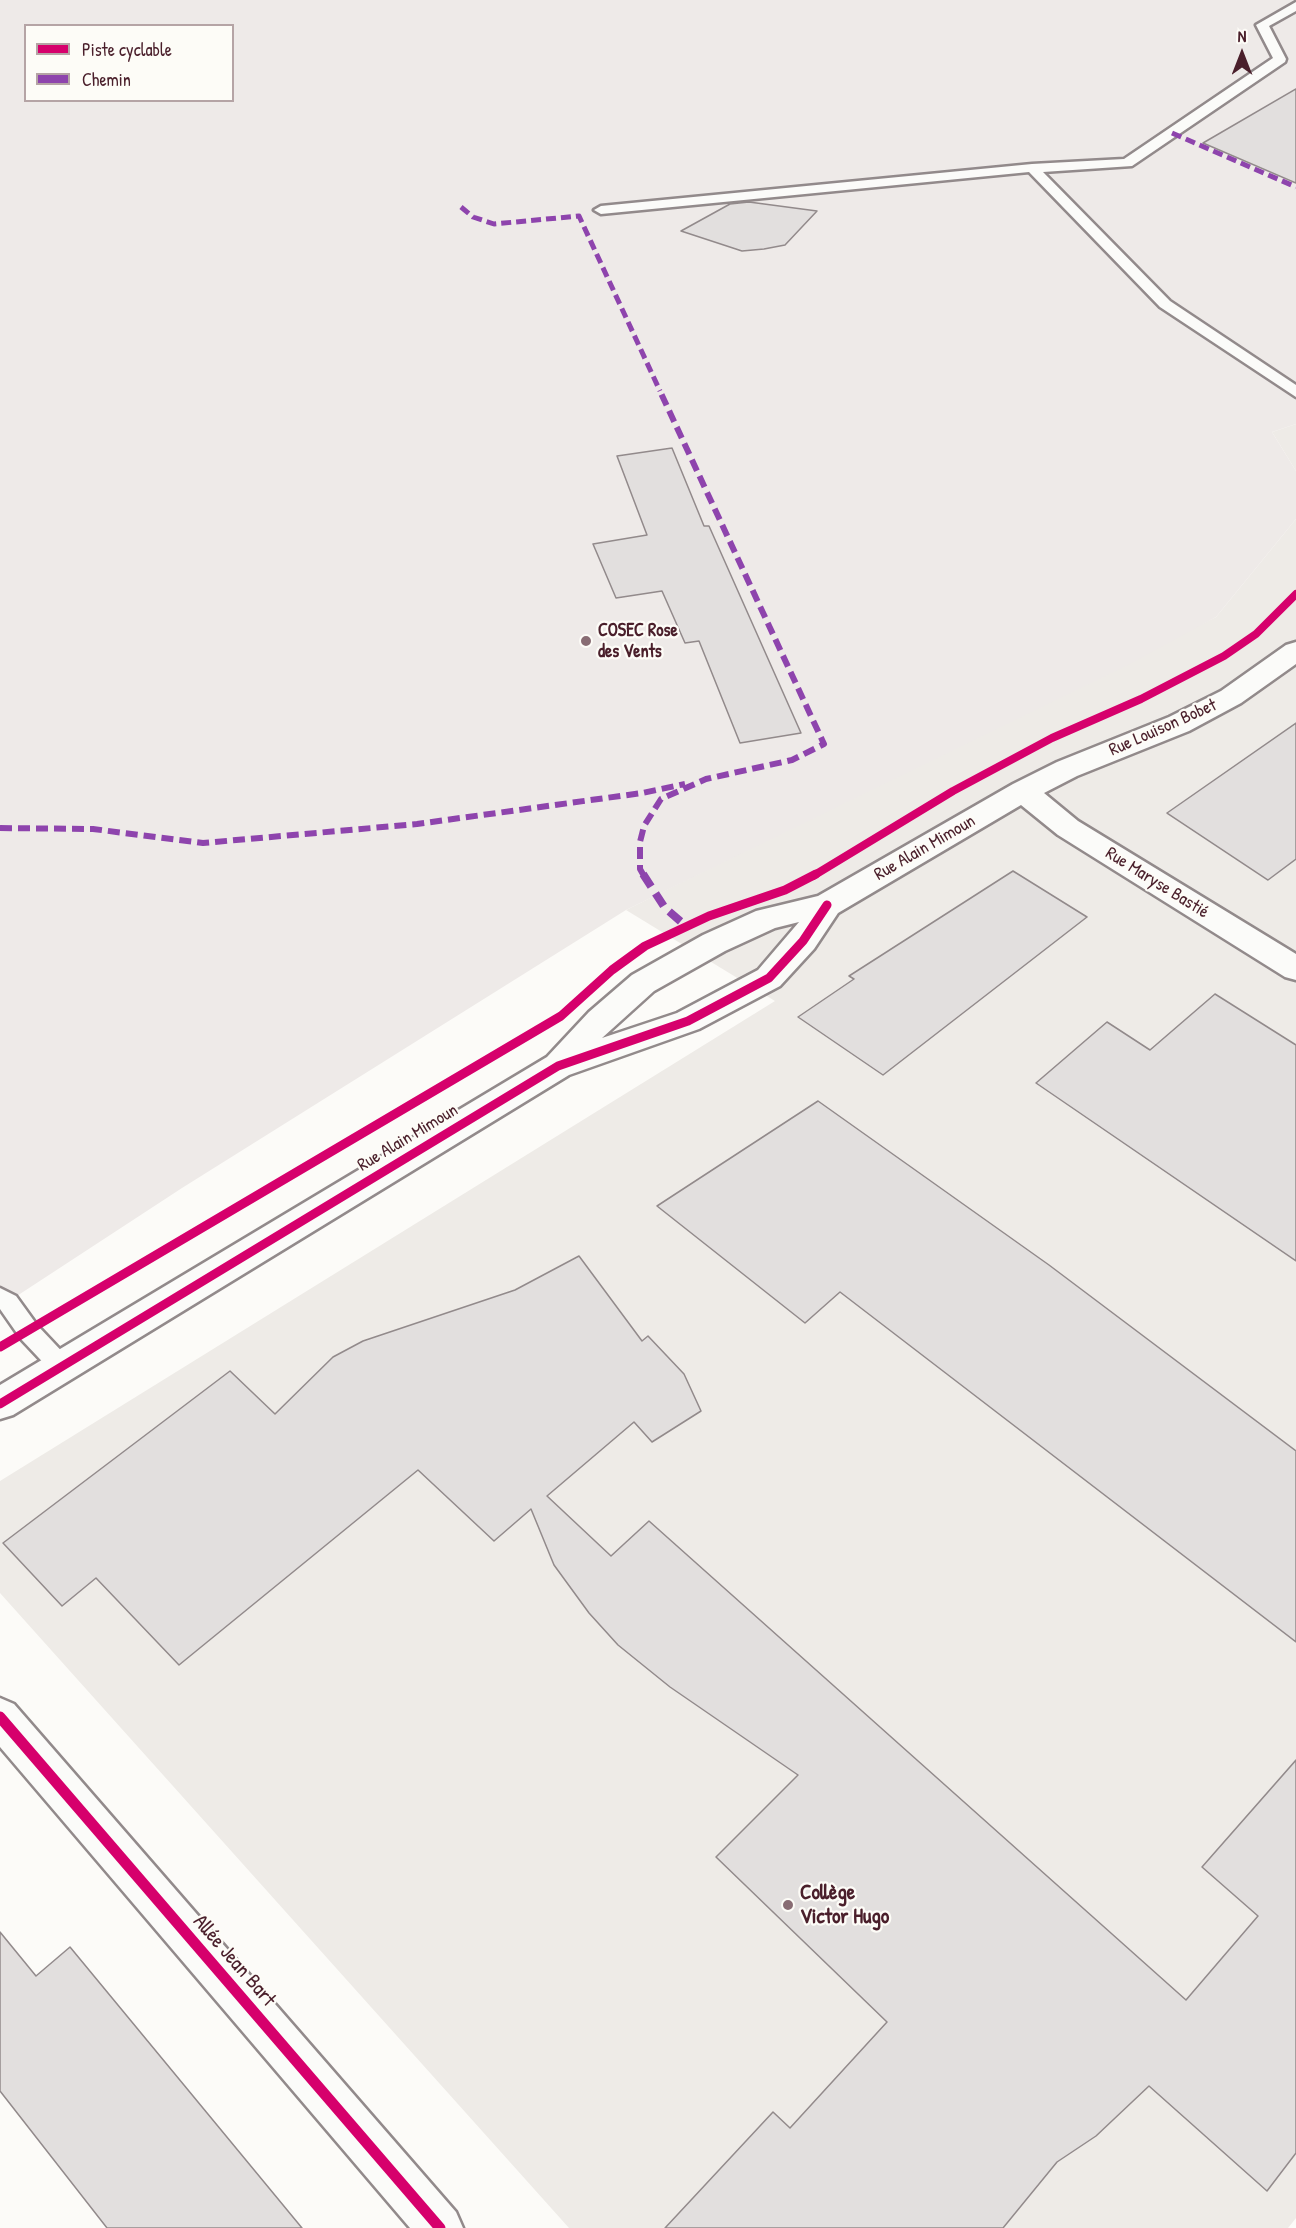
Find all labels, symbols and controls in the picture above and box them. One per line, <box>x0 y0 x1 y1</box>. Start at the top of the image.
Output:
legend <box>24 24 234 102</box>
north arrow <box>1212 24 1272 84</box>
text: N <box>1238 25 1246 47</box>
text: Piste cyclable <box>82 37 172 62</box>
text: Chemin <box>82 67 131 92</box>
place label: COSEC Rose des Vents <box>598 620 678 662</box>
marker: COSEC Rose des Vents <box>579 634 593 648</box>
street label: Rue Louison Bobet <box>1106 695 1220 761</box>
street label: Rue Alain Mimoun <box>871 810 979 886</box>
street label: Rue Maryse Bastié <box>1101 843 1213 923</box>
street label: Rue Alain Mimoun <box>354 1100 462 1176</box>
place label: Collège Victor Hugo <box>800 1880 889 1930</box>
marker: Collège Victor Hugo <box>781 1898 795 1912</box>
street label: Allée Jean Bart <box>187 1910 281 2012</box>

